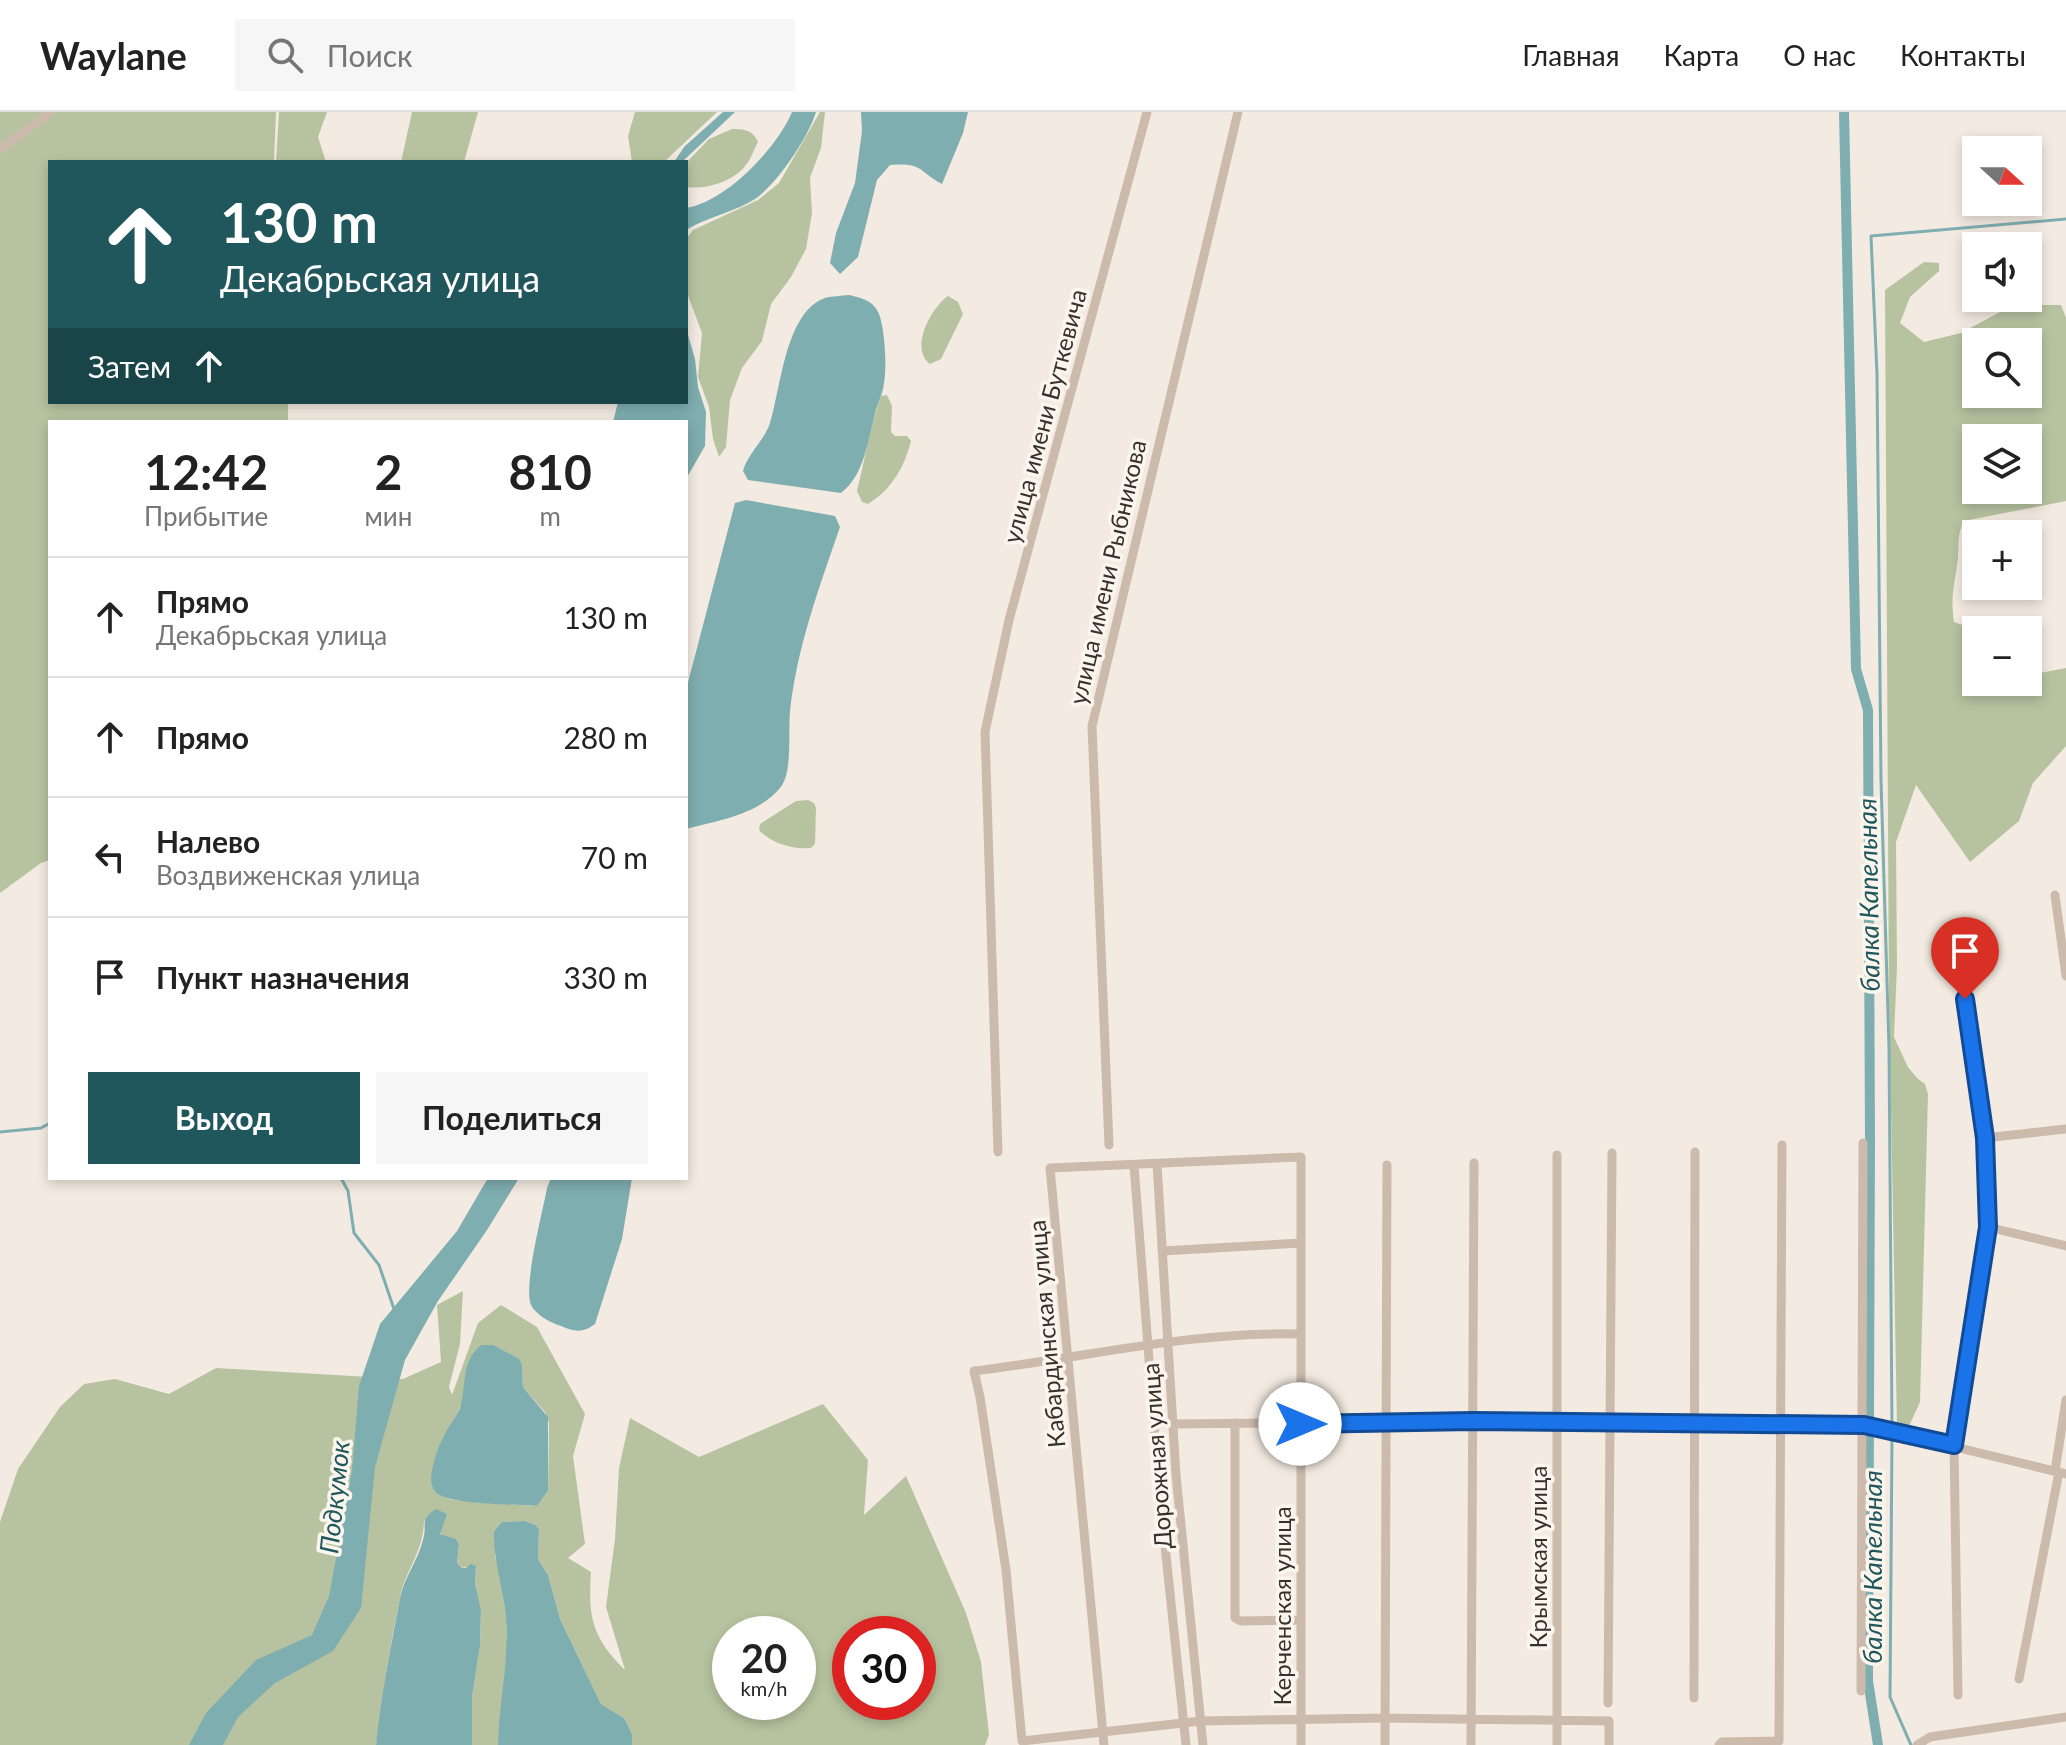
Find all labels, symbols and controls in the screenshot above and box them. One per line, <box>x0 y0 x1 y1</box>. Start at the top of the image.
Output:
search box <box>235 19 795 91</box>
text: Waylane <box>40 32 187 78</box>
icon: search <box>263 33 307 77</box>
text: Поиск <box>327 37 413 73</box>
text: Главная <box>1522 38 1620 72</box>
text: Карта <box>1664 38 1739 72</box>
text: О нас <box>1783 38 1856 72</box>
text: Контакты <box>1900 38 2026 72</box>
north arrow <box>1962 136 2042 216</box>
map controls <box>1962 136 2042 696</box>
text: 130 m <box>220 188 378 255</box>
icon: ahead <box>88 192 192 296</box>
button: sound <box>1962 232 2042 312</box>
text: Декабрьская улица <box>220 256 540 300</box>
street label: улица имени Буткевича <box>996 286 1092 546</box>
button: search <box>1962 328 2042 408</box>
icon: ahead <box>187 344 231 388</box>
text: Затем <box>88 348 171 384</box>
button: layers <box>1962 424 2042 504</box>
street label: улица имени Рыбникова <box>1062 437 1152 707</box>
text: 12:42 <box>144 443 268 500</box>
text: 2 <box>374 443 402 500</box>
text: 810 <box>508 443 592 500</box>
text: Прибытие <box>144 500 268 532</box>
text: мин <box>364 500 412 532</box>
text: m <box>539 500 561 532</box>
button: + <box>1962 520 2042 600</box>
text: Прямо <box>156 583 249 619</box>
icon: ahead <box>88 595 132 639</box>
text: 130 m <box>563 599 648 635</box>
button: − <box>1962 616 2042 696</box>
text: Декабрьская улица <box>156 619 387 651</box>
icon: ahead <box>88 715 132 759</box>
text: Прямо <box>156 719 249 755</box>
text: 280 m <box>563 719 648 755</box>
water label: балка Капельная <box>1850 798 1886 992</box>
text: Налево <box>156 823 260 859</box>
icon: left <box>88 835 132 879</box>
text: 70 m <box>581 839 648 875</box>
text: Воздвиженская улица <box>156 859 420 891</box>
pin <box>1931 917 1999 999</box>
icon: arrive <box>1943 929 1987 973</box>
icon: arrive <box>88 955 132 999</box>
text: Пункт назначения <box>156 959 410 995</box>
text: 330 m <box>563 959 648 995</box>
button: Выход <box>88 1072 360 1164</box>
button: Поделиться <box>376 1072 648 1164</box>
street label: Кабардинская улица <box>1022 1219 1070 1449</box>
street label: Дорожная улица <box>1135 1362 1177 1550</box>
position arrow <box>1258 1382 1342 1466</box>
water label: Подкумок <box>312 1438 356 1555</box>
street label: Крымская улица <box>1523 1466 1552 1648</box>
water label: балка Капельная <box>1856 1470 1888 1664</box>
street label: Керченская улица <box>1267 1506 1296 1706</box>
speed limit sign: 30 <box>832 1616 936 1720</box>
text: 20 <box>741 1634 787 1682</box>
text: km/h <box>741 1676 787 1700</box>

